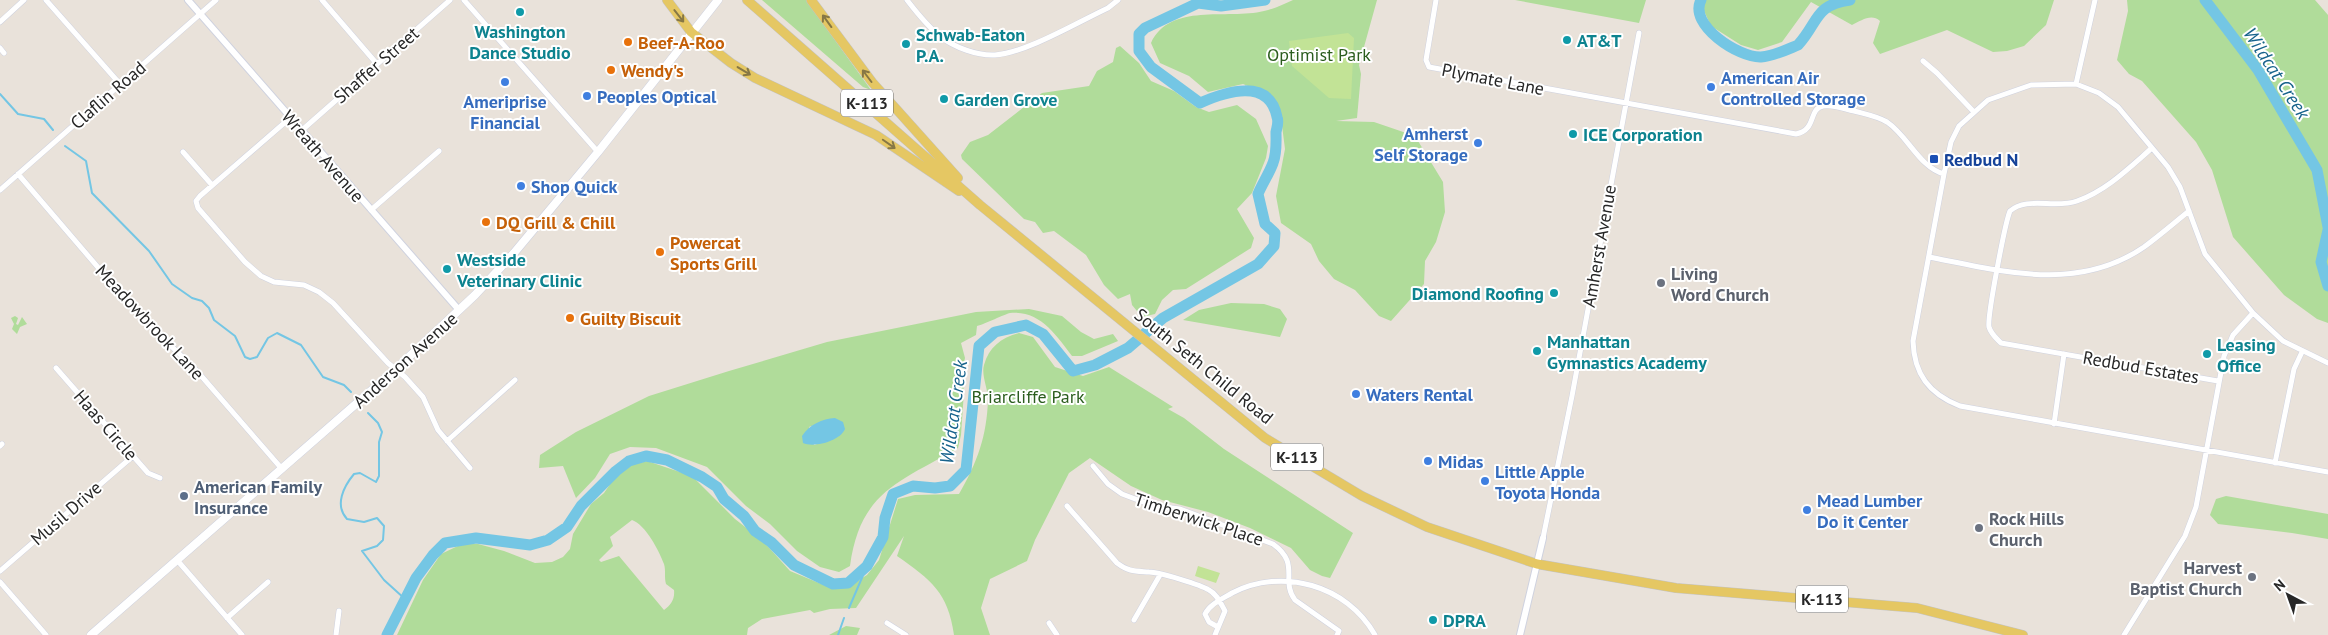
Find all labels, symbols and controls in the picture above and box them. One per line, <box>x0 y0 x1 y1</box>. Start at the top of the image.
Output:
marker: Washington Dance Studio <box>514 6 526 18</box>
one-way arrow <box>674 9 685 22</box>
one-way arrow <box>821 15 832 28</box>
place label: Washington Dance Studio <box>469 20 571 64</box>
street label: Shaffer Street <box>329 22 423 108</box>
place label: Schwab-Eaton P.A. <box>916 23 1025 67</box>
water label: Wildcat Creek <box>2238 23 2316 125</box>
place label: AT&T <box>1577 29 1622 52</box>
place label: Beef-A-Roo <box>638 31 725 54</box>
marker: AT&T <box>1561 34 1573 46</box>
marker: Beef-A-Roo <box>622 36 634 48</box>
marker: Schwab-Eaton P.A. <box>900 38 912 50</box>
park label: Optimist Park <box>1267 43 1371 66</box>
street label: Claflin Road <box>66 56 150 134</box>
street label: Plymate Lane <box>1440 58 1546 100</box>
place label: Wendy's <box>621 59 684 82</box>
marker: Wendy's <box>605 64 617 76</box>
place label: American Air Controlled Storage <box>1721 66 1866 110</box>
one-way arrow <box>737 67 751 77</box>
one-way arrow <box>862 70 873 83</box>
marker: Ameriprise Financial <box>499 76 511 88</box>
marker: American Air Controlled Storage <box>1705 81 1717 93</box>
place label: Peoples Optical <box>597 85 717 108</box>
place label: Garden Grove <box>954 88 1058 111</box>
place label: Ameriprise Financial <box>463 90 547 134</box>
marker: Peoples Optical <box>581 90 593 102</box>
road number: K-113 <box>841 90 893 116</box>
marker: Garden Grove <box>938 93 950 105</box>
street label: Wreath Avenue <box>277 105 369 207</box>
place label: Amherst Self Storage <box>1374 122 1469 166</box>
place label: ICE Corporation <box>1583 123 1703 146</box>
marker: ICE Corporation <box>1567 128 1579 140</box>
marker: Amherst Self Storage <box>1472 137 1484 149</box>
one-way arrow <box>882 139 896 149</box>
place label: Redbud N <box>1944 148 2018 171</box>
marker: Redbud N <box>1928 153 1940 165</box>
place label: Shop Quick <box>531 175 617 198</box>
marker: Shop Quick <box>515 180 527 192</box>
street label: Amherst Avenue <box>1577 183 1621 309</box>
place label: DQ Grill & Chill <box>496 211 616 234</box>
marker: DQ Grill & Chill <box>480 216 492 228</box>
place label: Powercat Sports Grill <box>670 231 757 275</box>
marker: Powercat Sports Grill <box>654 246 666 258</box>
place label: Westside Veterinary Clinic <box>456 248 582 292</box>
street label: Meadowbrook Lane <box>91 259 209 385</box>
place label: Living Word Church <box>1671 262 1769 306</box>
marker: Westside Veterinary Clinic <box>441 263 453 275</box>
marker: Living Word Church <box>1655 277 1667 289</box>
place label: Diamond Roofing <box>1412 282 1544 305</box>
marker: Diamond Roofing <box>1548 287 1560 299</box>
street label: South Seth Child Road <box>1130 303 1278 429</box>
street label: Anderson Avenue <box>348 307 462 413</box>
place label: Guilty Biscuit <box>580 307 682 330</box>
marker: Guilty Biscuit <box>564 312 576 324</box>
place label: Manhattan Gymnastics Academy <box>1547 330 1707 374</box>
place label: Leasing Office <box>2217 333 2276 377</box>
marker: Manhattan Gymnastics Academy <box>1531 345 1543 357</box>
street label: Redbud Estates <box>2081 345 2201 389</box>
marker: Leasing Office <box>2201 348 2213 360</box>
water label: Wildcat Creek <box>934 357 972 465</box>
place label: Waters Rental <box>1366 383 1474 406</box>
street label: Haas Circle <box>69 385 143 465</box>
park label: Briarcliffe Park <box>971 385 1085 408</box>
marker: Waters Rental <box>1350 388 1362 400</box>
road number: K-113 <box>1271 444 1323 471</box>
place label: Midas <box>1438 450 1484 473</box>
marker: Midas <box>1422 455 1434 467</box>
place label: Little Apple Toyota Honda <box>1495 460 1600 504</box>
place label: American Family Insurance <box>194 475 322 519</box>
marker: Little Apple Toyota Honda <box>1479 475 1491 487</box>
street label: Musil Drive <box>26 476 106 550</box>
street label: Timberwick Place <box>1131 487 1267 551</box>
place label: Mead Lumber Do it Center <box>1817 489 1923 533</box>
marker: American Family Insurance <box>178 490 190 502</box>
marker: Mead Lumber Do it Center <box>1801 504 1813 516</box>
place label: Rock Hills Church <box>1989 507 2064 551</box>
marker: Rock Hills Church <box>1973 522 1985 534</box>
place label: Harvest Baptist Church <box>2130 556 2243 600</box>
north arrow <box>2263 570 2313 620</box>
marker: Harvest Baptist Church <box>2246 571 2258 583</box>
text: N <box>2270 575 2289 595</box>
road number: K-113 <box>1796 586 1848 612</box>
place label: DPRA <box>1443 609 1486 632</box>
marker: DPRA <box>1427 614 1439 626</box>

